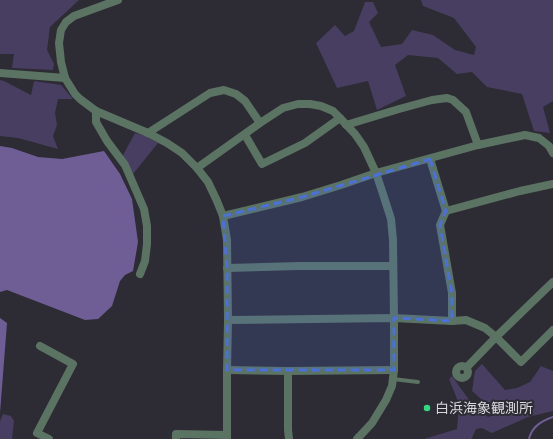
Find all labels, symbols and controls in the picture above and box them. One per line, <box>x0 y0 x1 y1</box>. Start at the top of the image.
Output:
place label: 白浜海象観測所 <box>435 400 533 417</box>
marker: 白浜海象観測所 <box>422 403 432 413</box>

